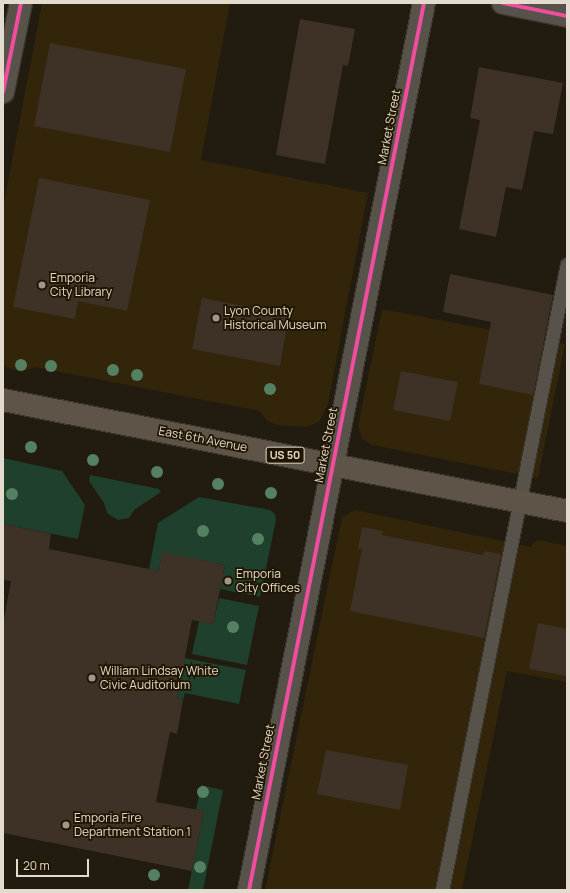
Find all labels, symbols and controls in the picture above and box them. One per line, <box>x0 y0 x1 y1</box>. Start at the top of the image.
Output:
street label: Market Street <box>375 88 403 166</box>
place label: Emporia City Library <box>50 271 112 299</box>
marker: Emporia City Library <box>37 280 47 290</box>
place label: Lyon County Historical Museum <box>224 304 326 332</box>
marker: Lyon County Historical Museum <box>211 313 221 323</box>
street label: Market Street <box>312 406 340 484</box>
street label: East 6th Avenue <box>158 423 248 455</box>
road number: US 50 <box>265 446 305 464</box>
place label: Emporia City Offices <box>236 567 300 595</box>
marker: Emporia City Offices <box>223 576 233 586</box>
place label: William Lindsay White Civic Auditorium <box>100 664 219 692</box>
marker: William Lindsay White Civic Auditorium <box>87 673 97 683</box>
street label: Market Street <box>249 723 277 801</box>
place label: Emporia Fire Department Station 1 <box>74 811 191 839</box>
marker: Emporia Fire Department Station 1 <box>61 820 71 830</box>
scale bar <box>18 851 91 877</box>
text: 20 m <box>23 857 50 874</box>

